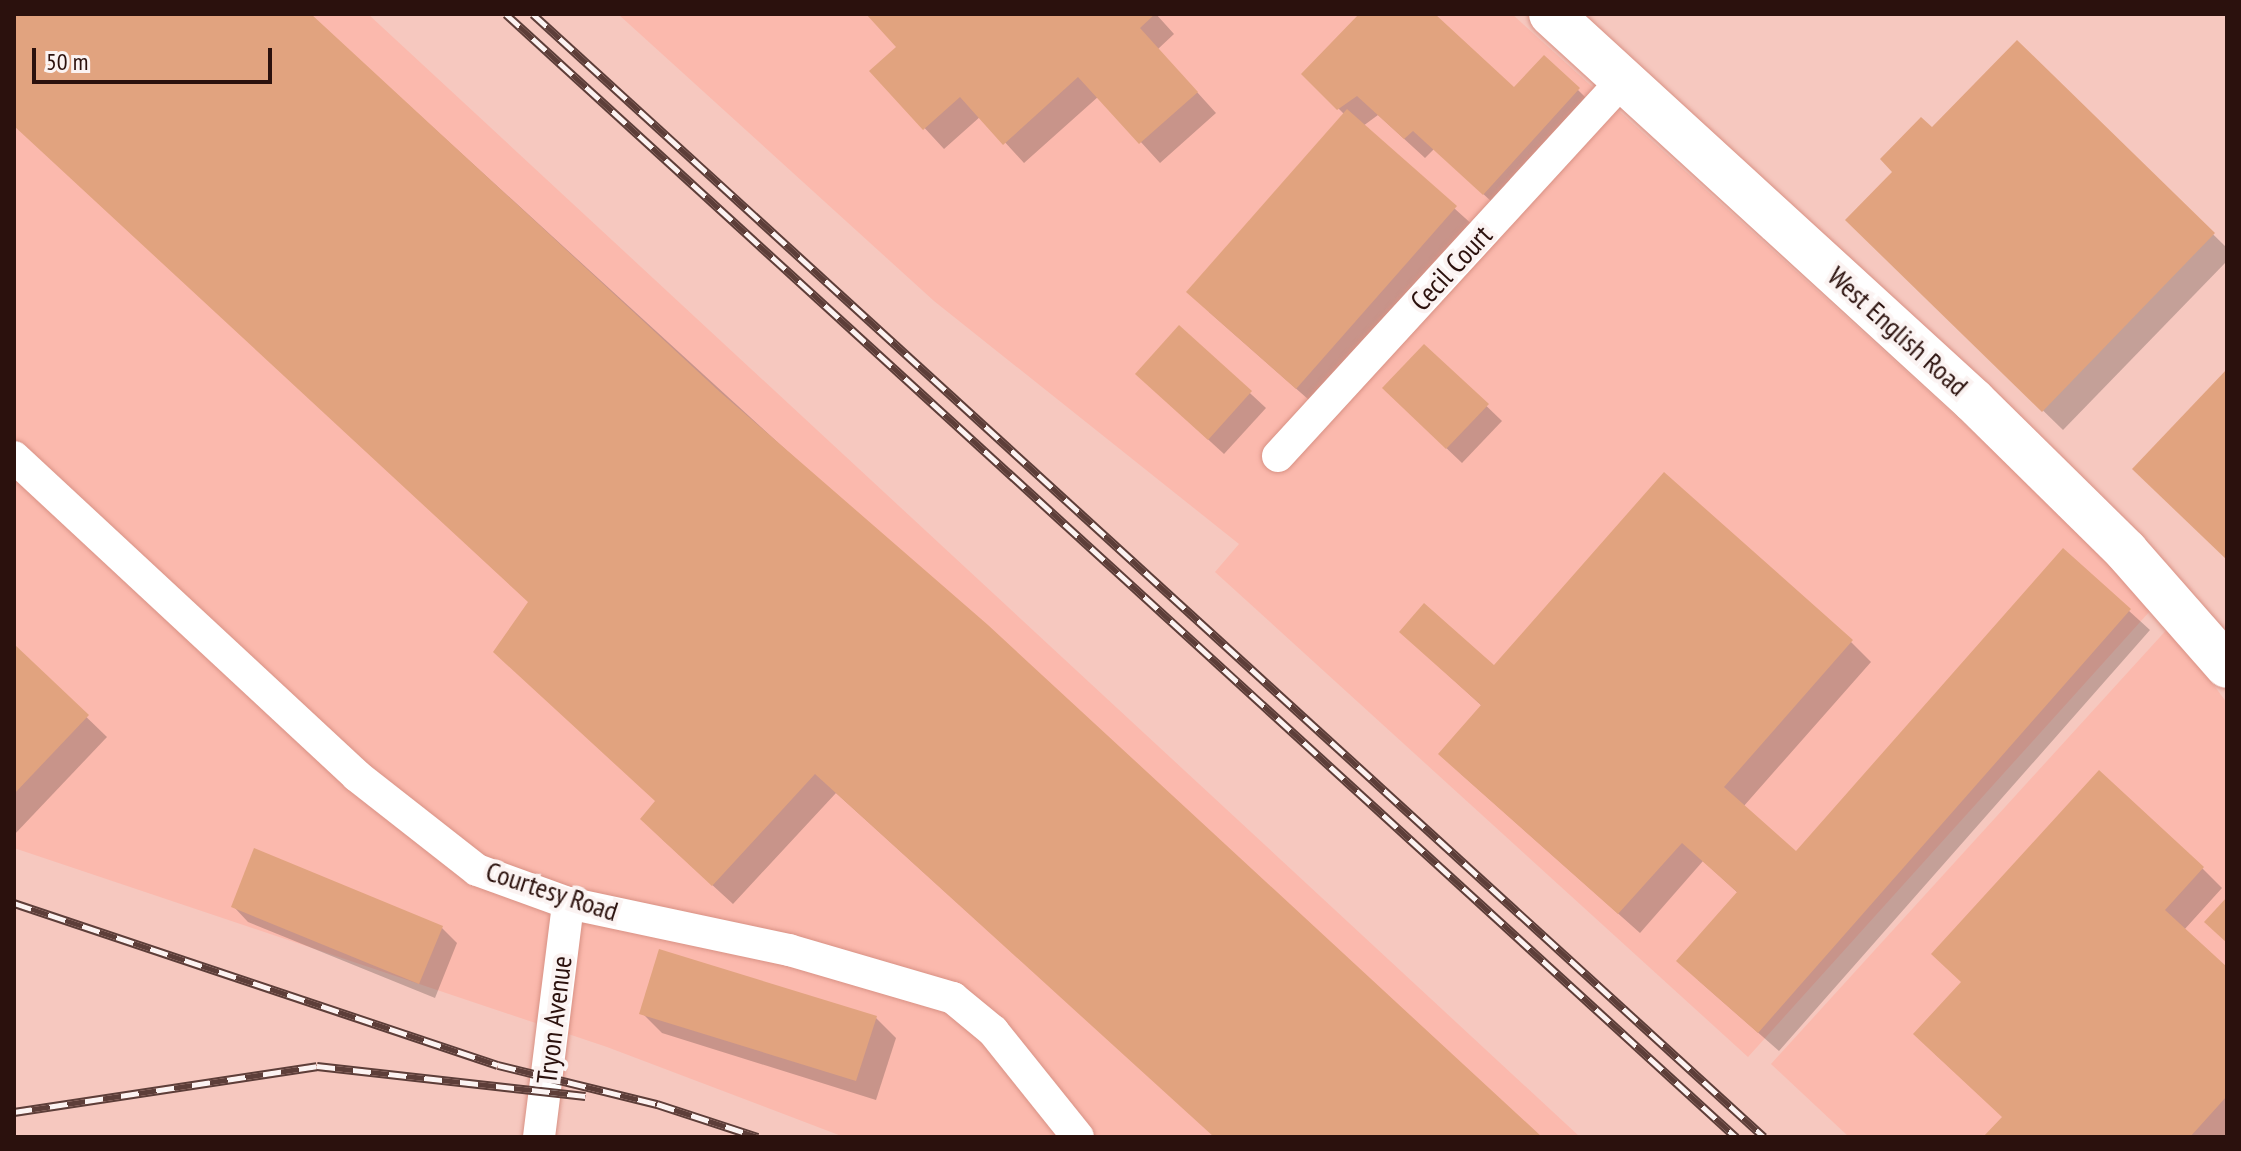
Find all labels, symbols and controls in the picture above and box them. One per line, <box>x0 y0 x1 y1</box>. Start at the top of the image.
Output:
scale bar <box>36 32 276 82</box>
text: 50 m <box>46 46 88 77</box>
street label: Cecil Court <box>1403 218 1499 318</box>
street label: West English Road <box>1821 259 1975 403</box>
street label: Courtesy Road <box>481 854 623 928</box>
street label: Tryon Avenue <box>529 954 579 1086</box>

